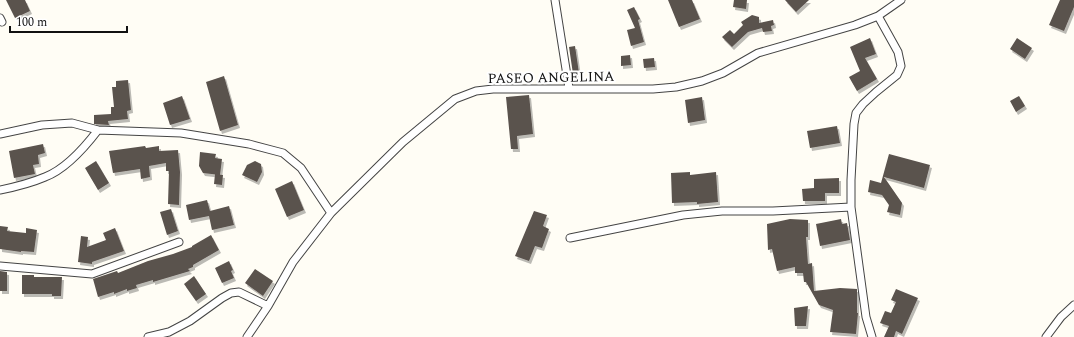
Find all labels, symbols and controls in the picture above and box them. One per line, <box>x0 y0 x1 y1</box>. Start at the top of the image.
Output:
scale bar <box>10 8 127 34</box>
text: 100 m <box>16 13 47 32</box>
street label: PASEO ANGELINA <box>487 66 615 89</box>

